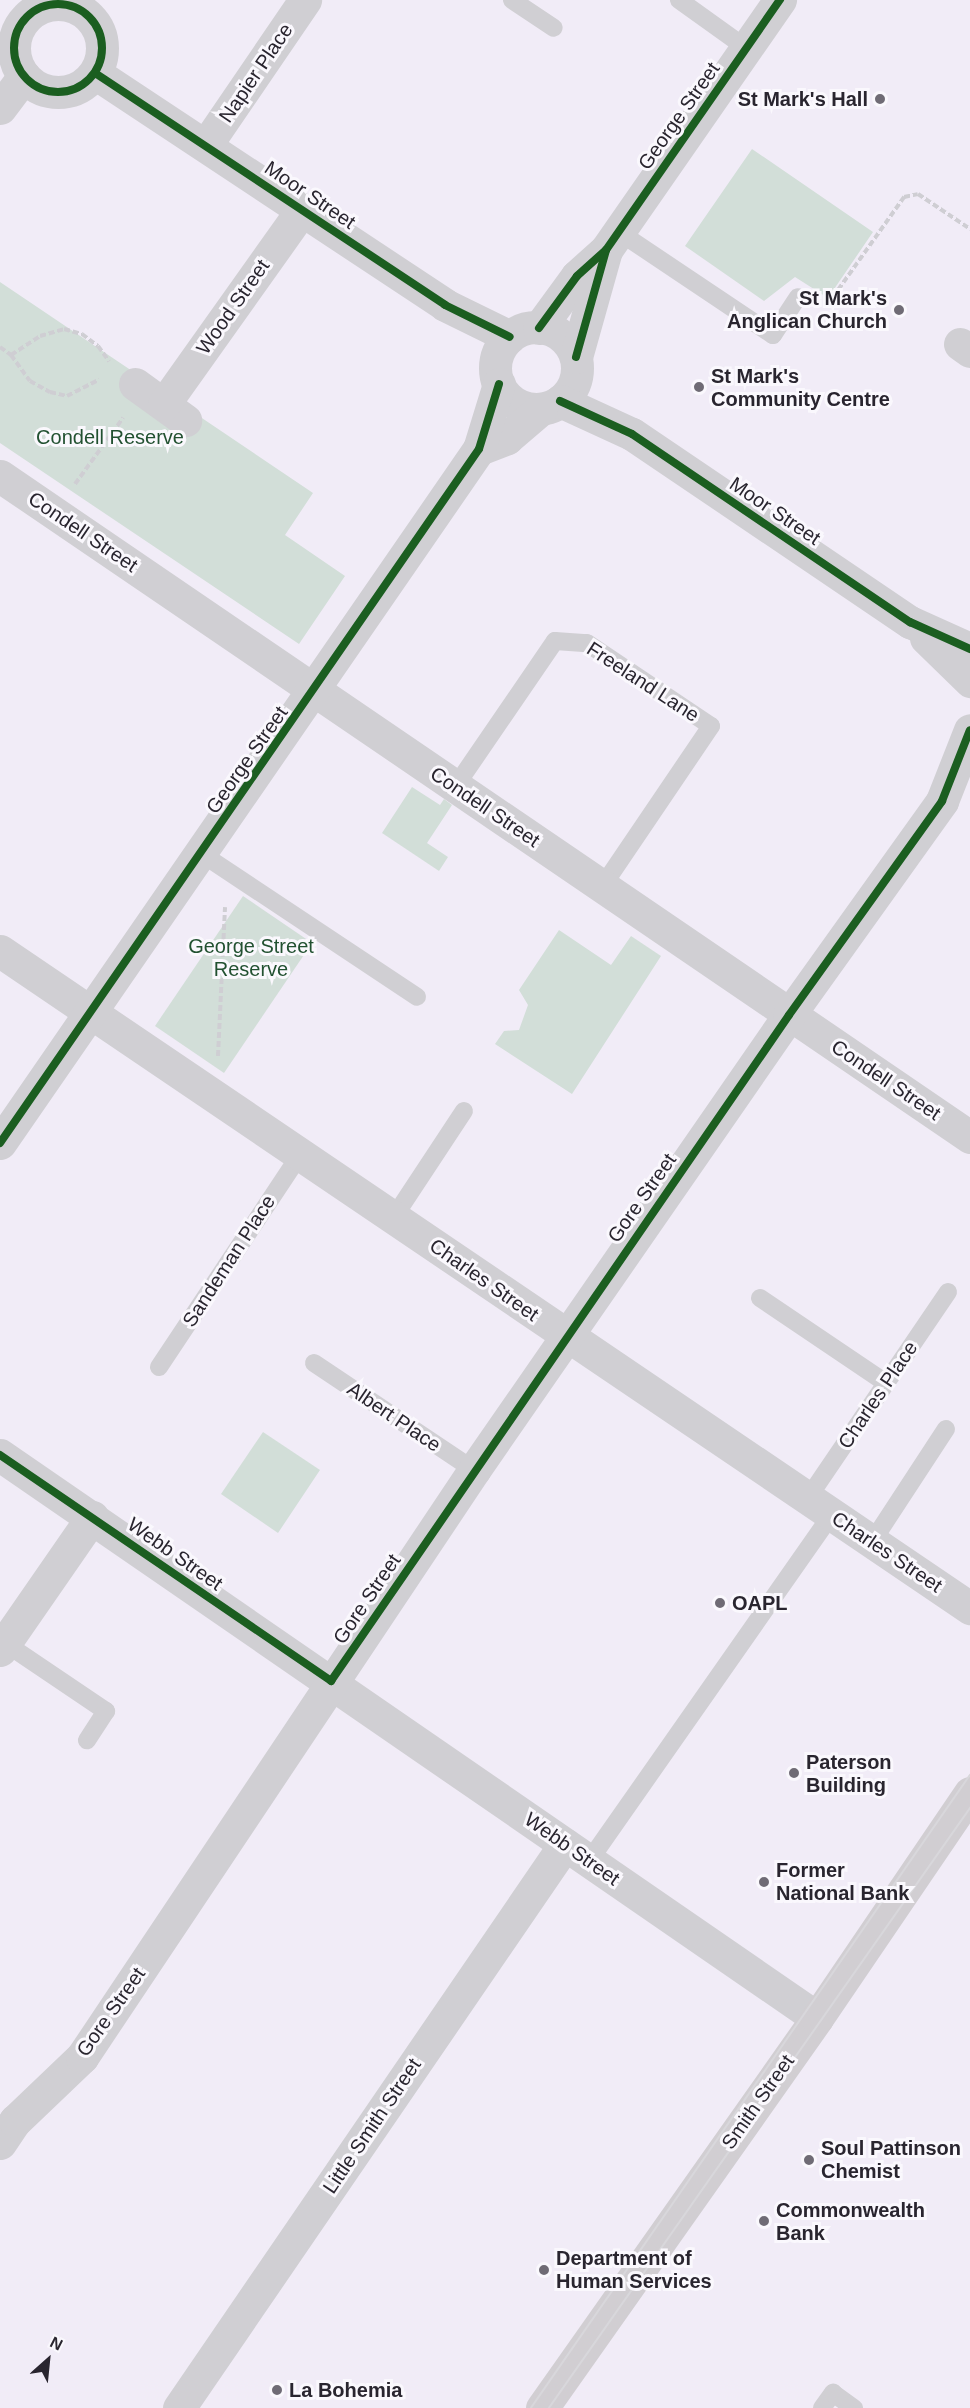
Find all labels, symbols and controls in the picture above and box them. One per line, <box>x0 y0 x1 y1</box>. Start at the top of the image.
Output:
street label: Napier Place <box>214 19 298 127</box>
street label: George Street <box>633 58 725 174</box>
place label: St Mark's Hall <box>738 87 868 111</box>
marker: St Mark's Hall <box>873 92 887 106</box>
street label: Moor Street <box>260 156 360 234</box>
street label: Wood Street <box>191 255 275 359</box>
place label: St Mark's Anglican Church <box>727 286 887 333</box>
marker: St Mark's Anglican Church <box>892 303 906 317</box>
place label: St Mark's Community Centre <box>711 364 890 411</box>
marker: St Mark's Community Centre <box>692 380 706 394</box>
park label: Condell Reserve <box>36 425 184 449</box>
street label: Moor Street <box>725 472 825 550</box>
street label: Condell Street <box>24 487 142 577</box>
street label: Freeland Lane <box>582 637 704 727</box>
street label: George Street <box>201 702 293 818</box>
street label: Condell Street <box>426 762 544 852</box>
park label: George Street Reserve <box>188 935 314 982</box>
street label: Condell Street <box>827 1035 945 1125</box>
street label: Gore Street <box>603 1149 681 1247</box>
street label: Sandeman Place <box>177 1191 281 1331</box>
street label: Charles Street <box>425 1234 543 1326</box>
street label: Charles Place <box>833 1337 923 1453</box>
street label: Albert Place <box>343 1377 445 1457</box>
street label: Charles Street <box>827 1506 947 1598</box>
street label: Webb Street <box>123 1512 227 1596</box>
street label: Gore Street <box>328 1549 406 1649</box>
place label: OAPL <box>732 1591 788 1615</box>
marker: OAPL <box>713 1596 727 1610</box>
place label: Paterson Building <box>806 1750 892 1797</box>
marker: Paterson Building <box>787 1766 801 1780</box>
street label: Webb Street <box>520 1807 624 1891</box>
place label: Former National Bank <box>776 1858 909 1905</box>
marker: Former National Bank <box>757 1875 771 1889</box>
street label: Gore Street <box>72 1963 150 2061</box>
street label: Smith Street <box>717 2050 799 2154</box>
street label: Little Smith Street <box>318 2054 426 2198</box>
place label: Soul Pattinson Chemist <box>821 2136 961 2183</box>
marker: Soul Pattinson Chemist <box>802 2153 816 2167</box>
place label: Commonwealth Bank <box>776 2198 925 2245</box>
marker: Commonwealth Bank <box>757 2214 771 2228</box>
place label: Department of Human Services <box>556 2246 712 2293</box>
marker: Department of Human Services <box>537 2263 551 2277</box>
north arrow <box>18 2330 78 2390</box>
text: N <box>47 2333 65 2354</box>
place label: La Bohemia <box>289 2378 402 2402</box>
marker: La Bohemia <box>270 2383 284 2397</box>

